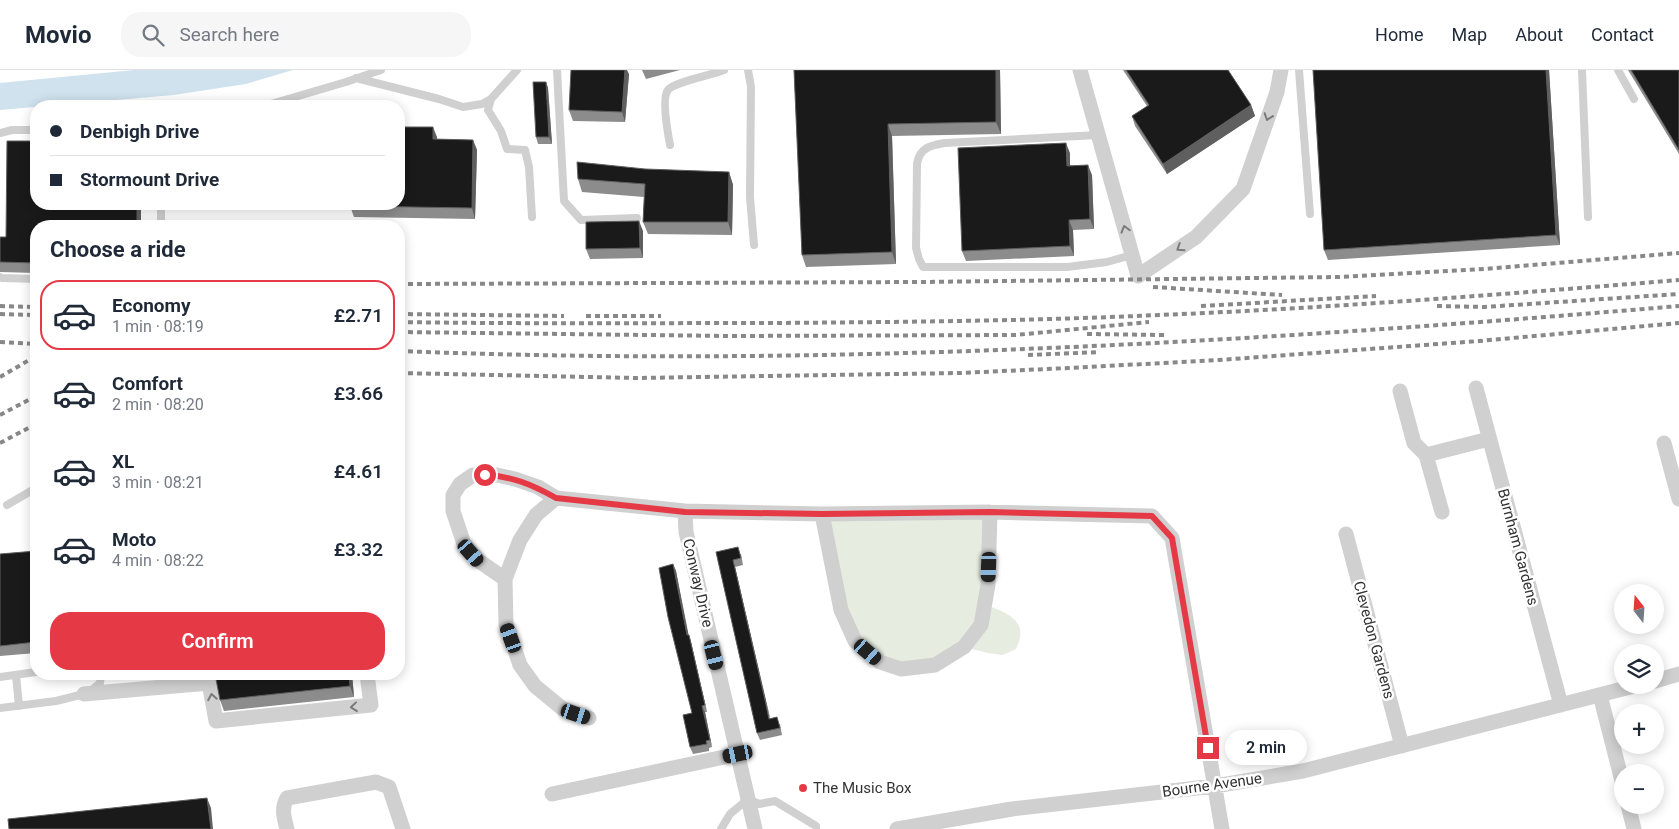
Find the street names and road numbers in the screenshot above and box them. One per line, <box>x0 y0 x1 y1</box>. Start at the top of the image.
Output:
street label: Burnham Gardens <box>1494 487 1542 607</box>
street label: Conway Drive <box>679 537 717 629</box>
street label: Clevedon Gardens <box>1350 579 1398 701</box>
street label: Bourne Avenue <box>1161 769 1263 801</box>

